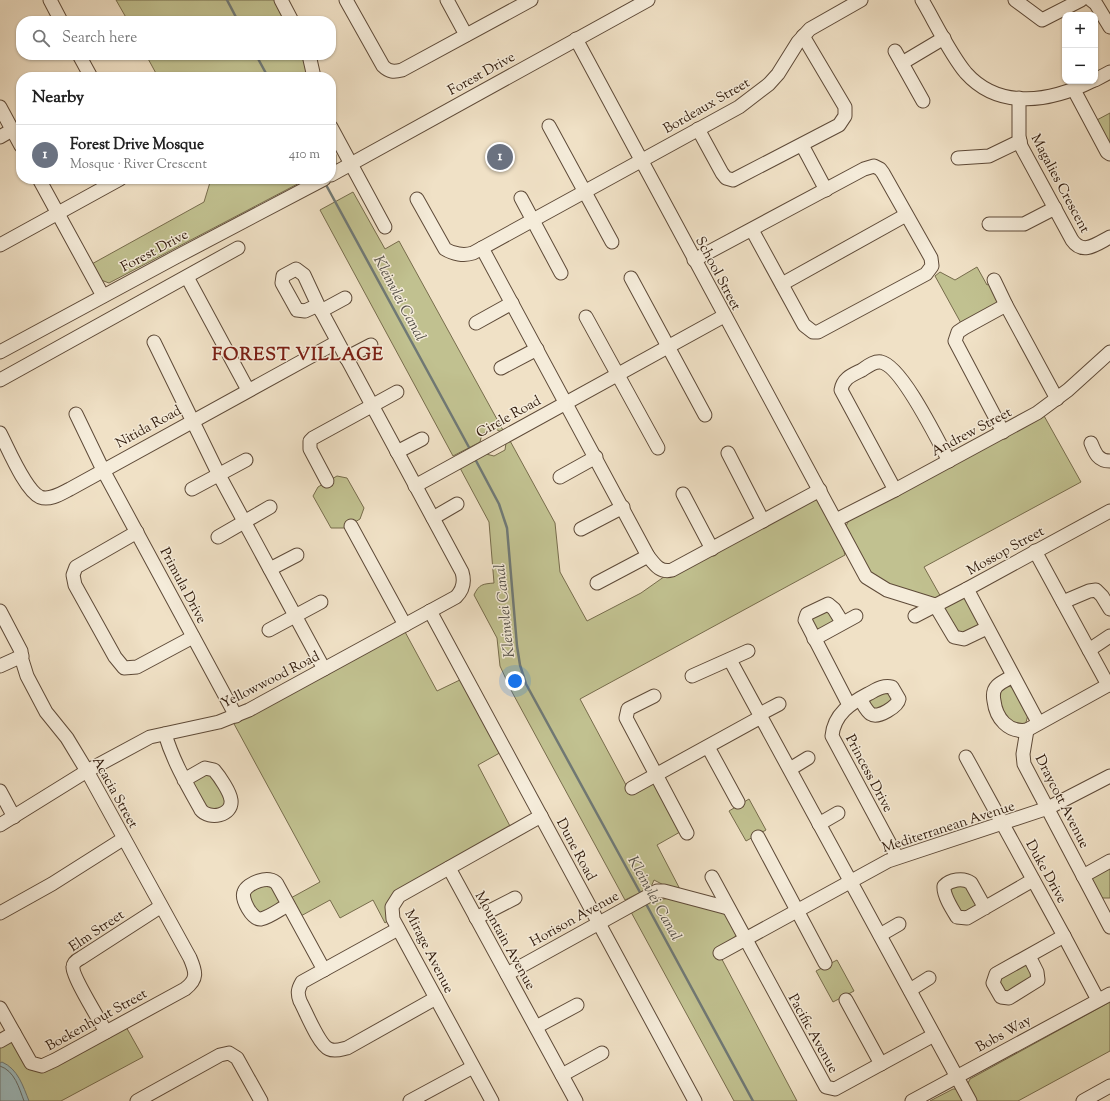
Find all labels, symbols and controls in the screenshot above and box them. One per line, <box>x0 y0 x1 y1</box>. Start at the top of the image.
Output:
map controls <box>1062 12 1098 84</box>
button: + <box>1062 12 1098 48</box>
search box <box>16 16 336 60</box>
icon: search <box>30 27 52 49</box>
text: Search here <box>62 28 137 49</box>
street label: Forest Drive <box>445 48 519 101</box>
button: − <box>1062 48 1098 84</box>
street label: Bordeaux Street <box>660 74 754 140</box>
text: Nearby <box>32 86 84 110</box>
street label: Magalies Crescent <box>1025 131 1094 237</box>
text: Forest Drive Mosque <box>70 135 204 156</box>
pin: 1 <box>487 142 513 172</box>
text: 1 <box>43 146 47 164</box>
text: 410 m <box>289 146 320 164</box>
text: Mosque · River Crescent <box>70 156 207 174</box>
street label: Forest Drive <box>118 226 192 278</box>
street label: School Street <box>689 233 745 315</box>
water label: Kleinvlei Canal <box>367 252 430 345</box>
district label: FOREST VILLAGE <box>212 343 384 369</box>
street label: Circle Road <box>473 392 545 444</box>
street label: Nitida Road <box>112 401 186 454</box>
street label: Andrew Street <box>928 403 1016 462</box>
street label: Mossop Street <box>964 522 1048 581</box>
street label: Primula Drive <box>154 544 211 627</box>
water label: Kleinvlei Canal <box>490 563 521 659</box>
street label: Yellowwood Road <box>218 647 324 714</box>
your location <box>505 671 525 691</box>
street label: Princess Drive <box>839 731 897 816</box>
street label: Draycott Avenue <box>1029 752 1093 852</box>
street label: Acacia Street <box>86 754 142 833</box>
street label: Mediterranean Avenue <box>880 797 1018 859</box>
street label: Dune Road <box>550 815 600 885</box>
street label: Duke Drive <box>1020 837 1071 907</box>
water label: Kleinvlei Canal <box>622 852 686 945</box>
street label: Horison Avenue <box>527 887 623 953</box>
street label: Mountain Avenue <box>469 888 540 994</box>
street label: Elm Street <box>65 906 129 958</box>
street label: Mirage Avenue <box>399 907 458 997</box>
street label: Boekenhout Street <box>43 985 151 1057</box>
street label: Pacific Avenue <box>782 991 842 1077</box>
street label: Bobs Way <box>973 1011 1035 1058</box>

